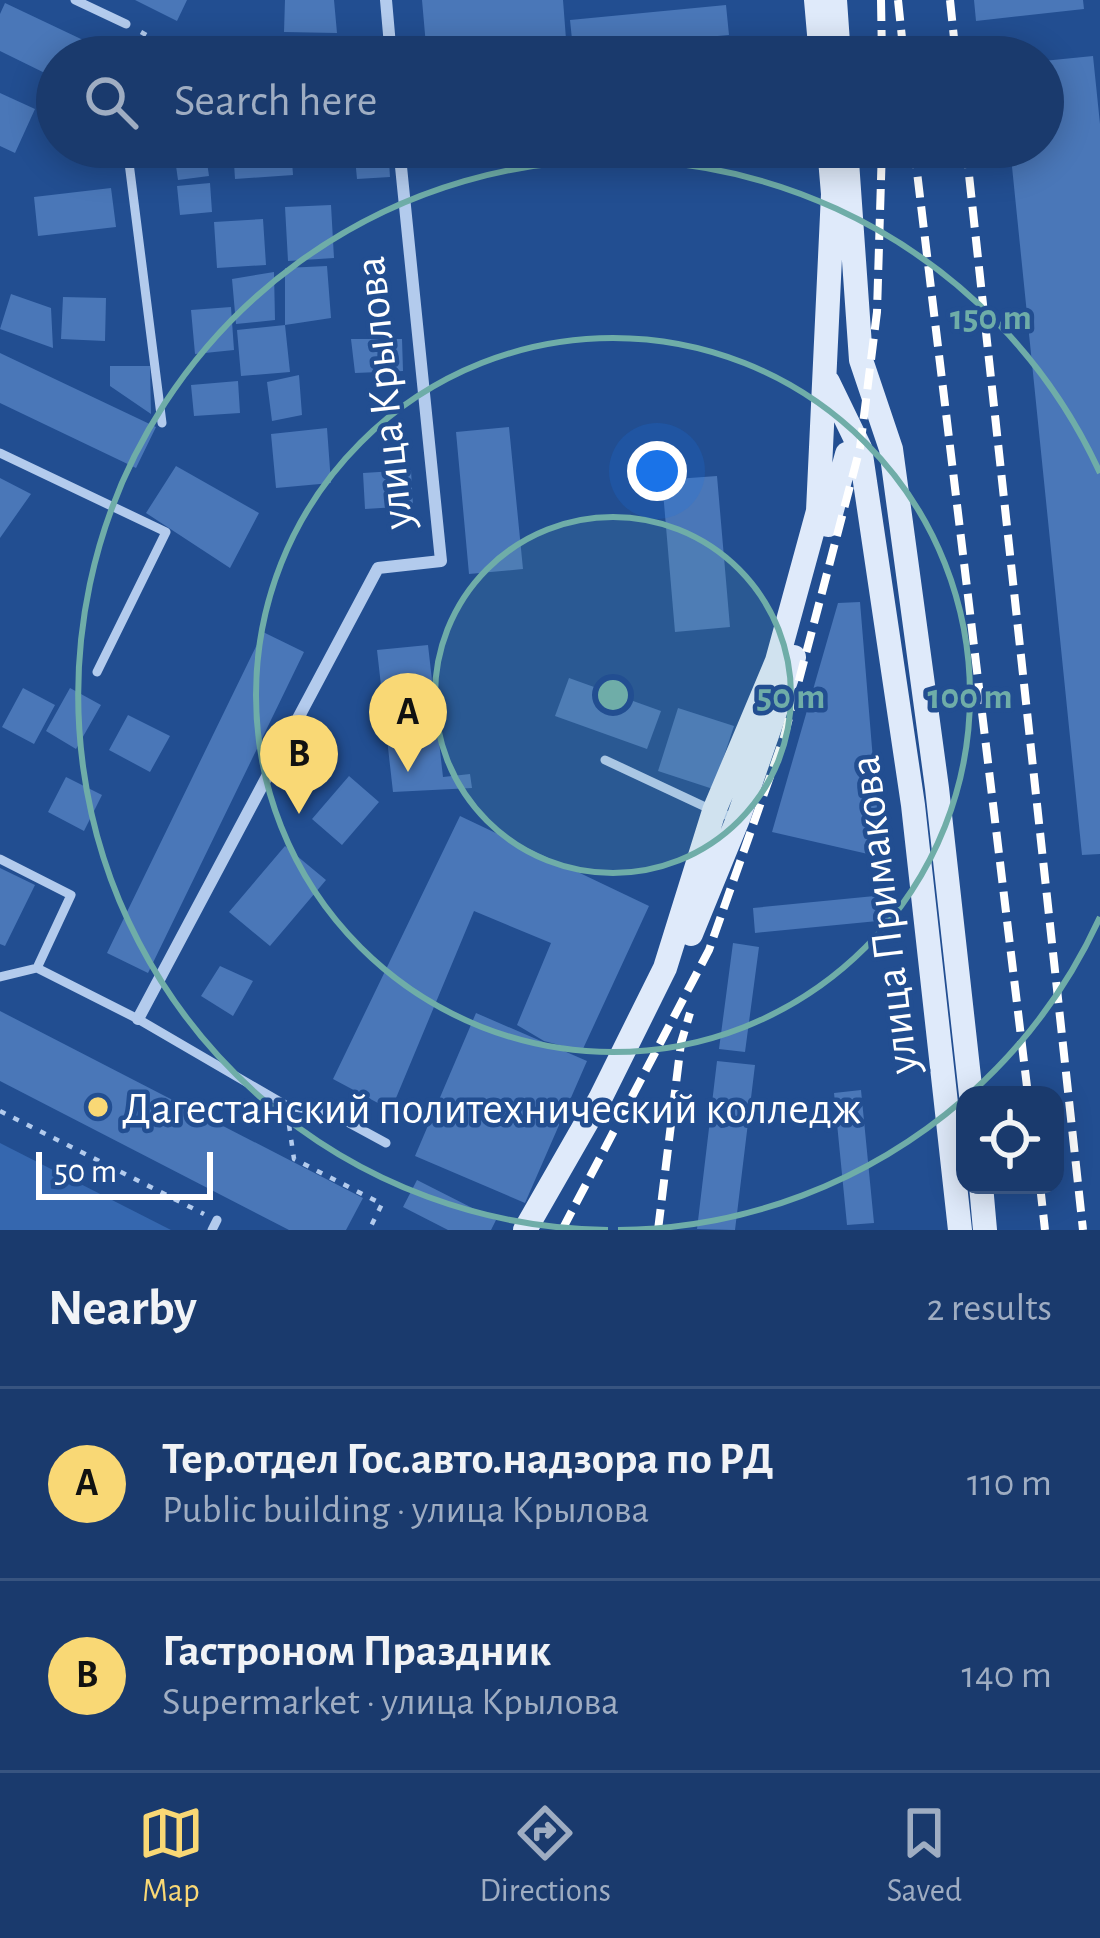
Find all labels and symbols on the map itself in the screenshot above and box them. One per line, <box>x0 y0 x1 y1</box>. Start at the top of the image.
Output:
street label: улица Крылова <box>348 254 421 532</box>
text: 150 m <box>950 300 1032 336</box>
your location <box>627 441 687 501</box>
pin: A <box>369 673 447 772</box>
centre of rings <box>592 674 634 716</box>
text: 50 m <box>757 679 825 715</box>
text: 100 m <box>928 679 1012 715</box>
pin: B <box>260 715 338 814</box>
street label: улица Примакова <box>843 753 926 1078</box>
place label: Дагестанский политехнический колледж <box>122 1087 861 1132</box>
marker: Дагестанский политехнический колледж <box>85 1094 111 1120</box>
scale bar <box>36 1146 213 1199</box>

